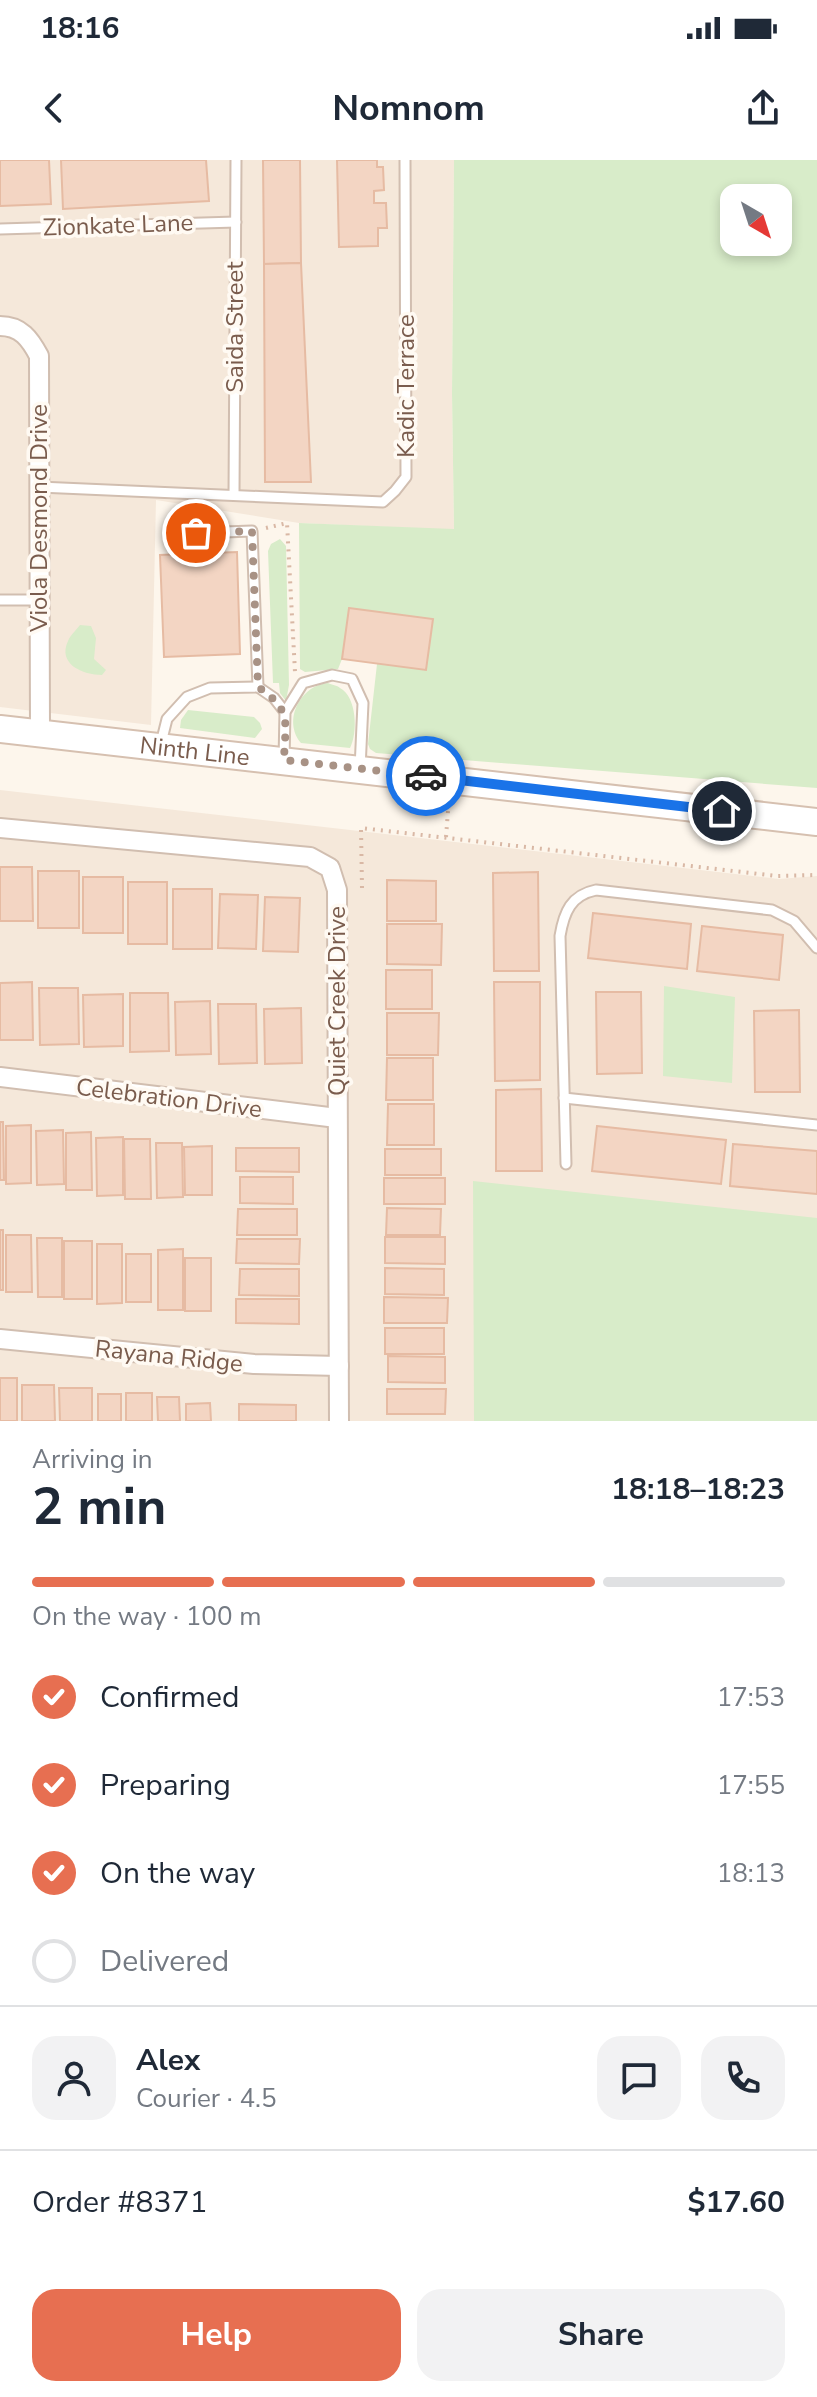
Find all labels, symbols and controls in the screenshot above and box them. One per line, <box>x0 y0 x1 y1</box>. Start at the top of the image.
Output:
text: 18:16 <box>40 8 119 49</box>
text: Nomnom <box>332 84 485 133</box>
icon: back <box>32 86 76 130</box>
icon: share <box>741 86 785 130</box>
north arrow <box>720 184 792 256</box>
map controls <box>720 184 792 256</box>
street label: Zionkate Lane <box>42 206 194 244</box>
street label: Saida Street <box>219 261 251 393</box>
street label: Kadic Terrace <box>390 314 422 458</box>
street label: Viola Desmond Drive <box>23 404 55 633</box>
pin <box>162 499 230 567</box>
icon: bag <box>174 511 218 555</box>
street label: Ninth Line <box>138 729 251 773</box>
courier <box>386 736 466 816</box>
icon: car <box>404 754 448 798</box>
pin <box>688 777 756 845</box>
icon: home <box>700 789 744 833</box>
street label: Quiet Creek Drive <box>321 906 353 1096</box>
street label: Celebration Drive <box>74 1071 264 1125</box>
street label: Rayana Ridge <box>94 1332 244 1380</box>
text: Arriving in <box>32 1442 153 1477</box>
text: 18:18–18:23 <box>611 1469 785 1510</box>
text: 2 min <box>32 1471 167 1542</box>
text: On the way · 100 m <box>32 1599 261 1634</box>
icon: check <box>32 1675 76 1719</box>
text: Confirmed <box>100 1677 240 1718</box>
text: 17:53 <box>717 1680 785 1715</box>
icon: check <box>32 1763 76 1807</box>
text: Preparing <box>100 1765 231 1806</box>
text: 17:55 <box>717 1768 785 1803</box>
icon: check <box>32 1851 76 1895</box>
text: On the way <box>100 1853 255 1894</box>
text: 18:13 <box>717 1856 785 1891</box>
text: Delivered <box>100 1941 229 1982</box>
button: person <box>32 2036 116 2120</box>
button: chat <box>597 2036 681 2120</box>
button: phone <box>701 2036 785 2120</box>
text: Alex <box>136 2040 200 2081</box>
text: Courier · 4.5 <box>136 2081 277 2116</box>
text: Order #8371 <box>32 2182 207 2223</box>
text: $17.60 <box>688 2182 785 2223</box>
button: Help <box>32 2289 401 2381</box>
button: Share <box>417 2289 785 2381</box>

